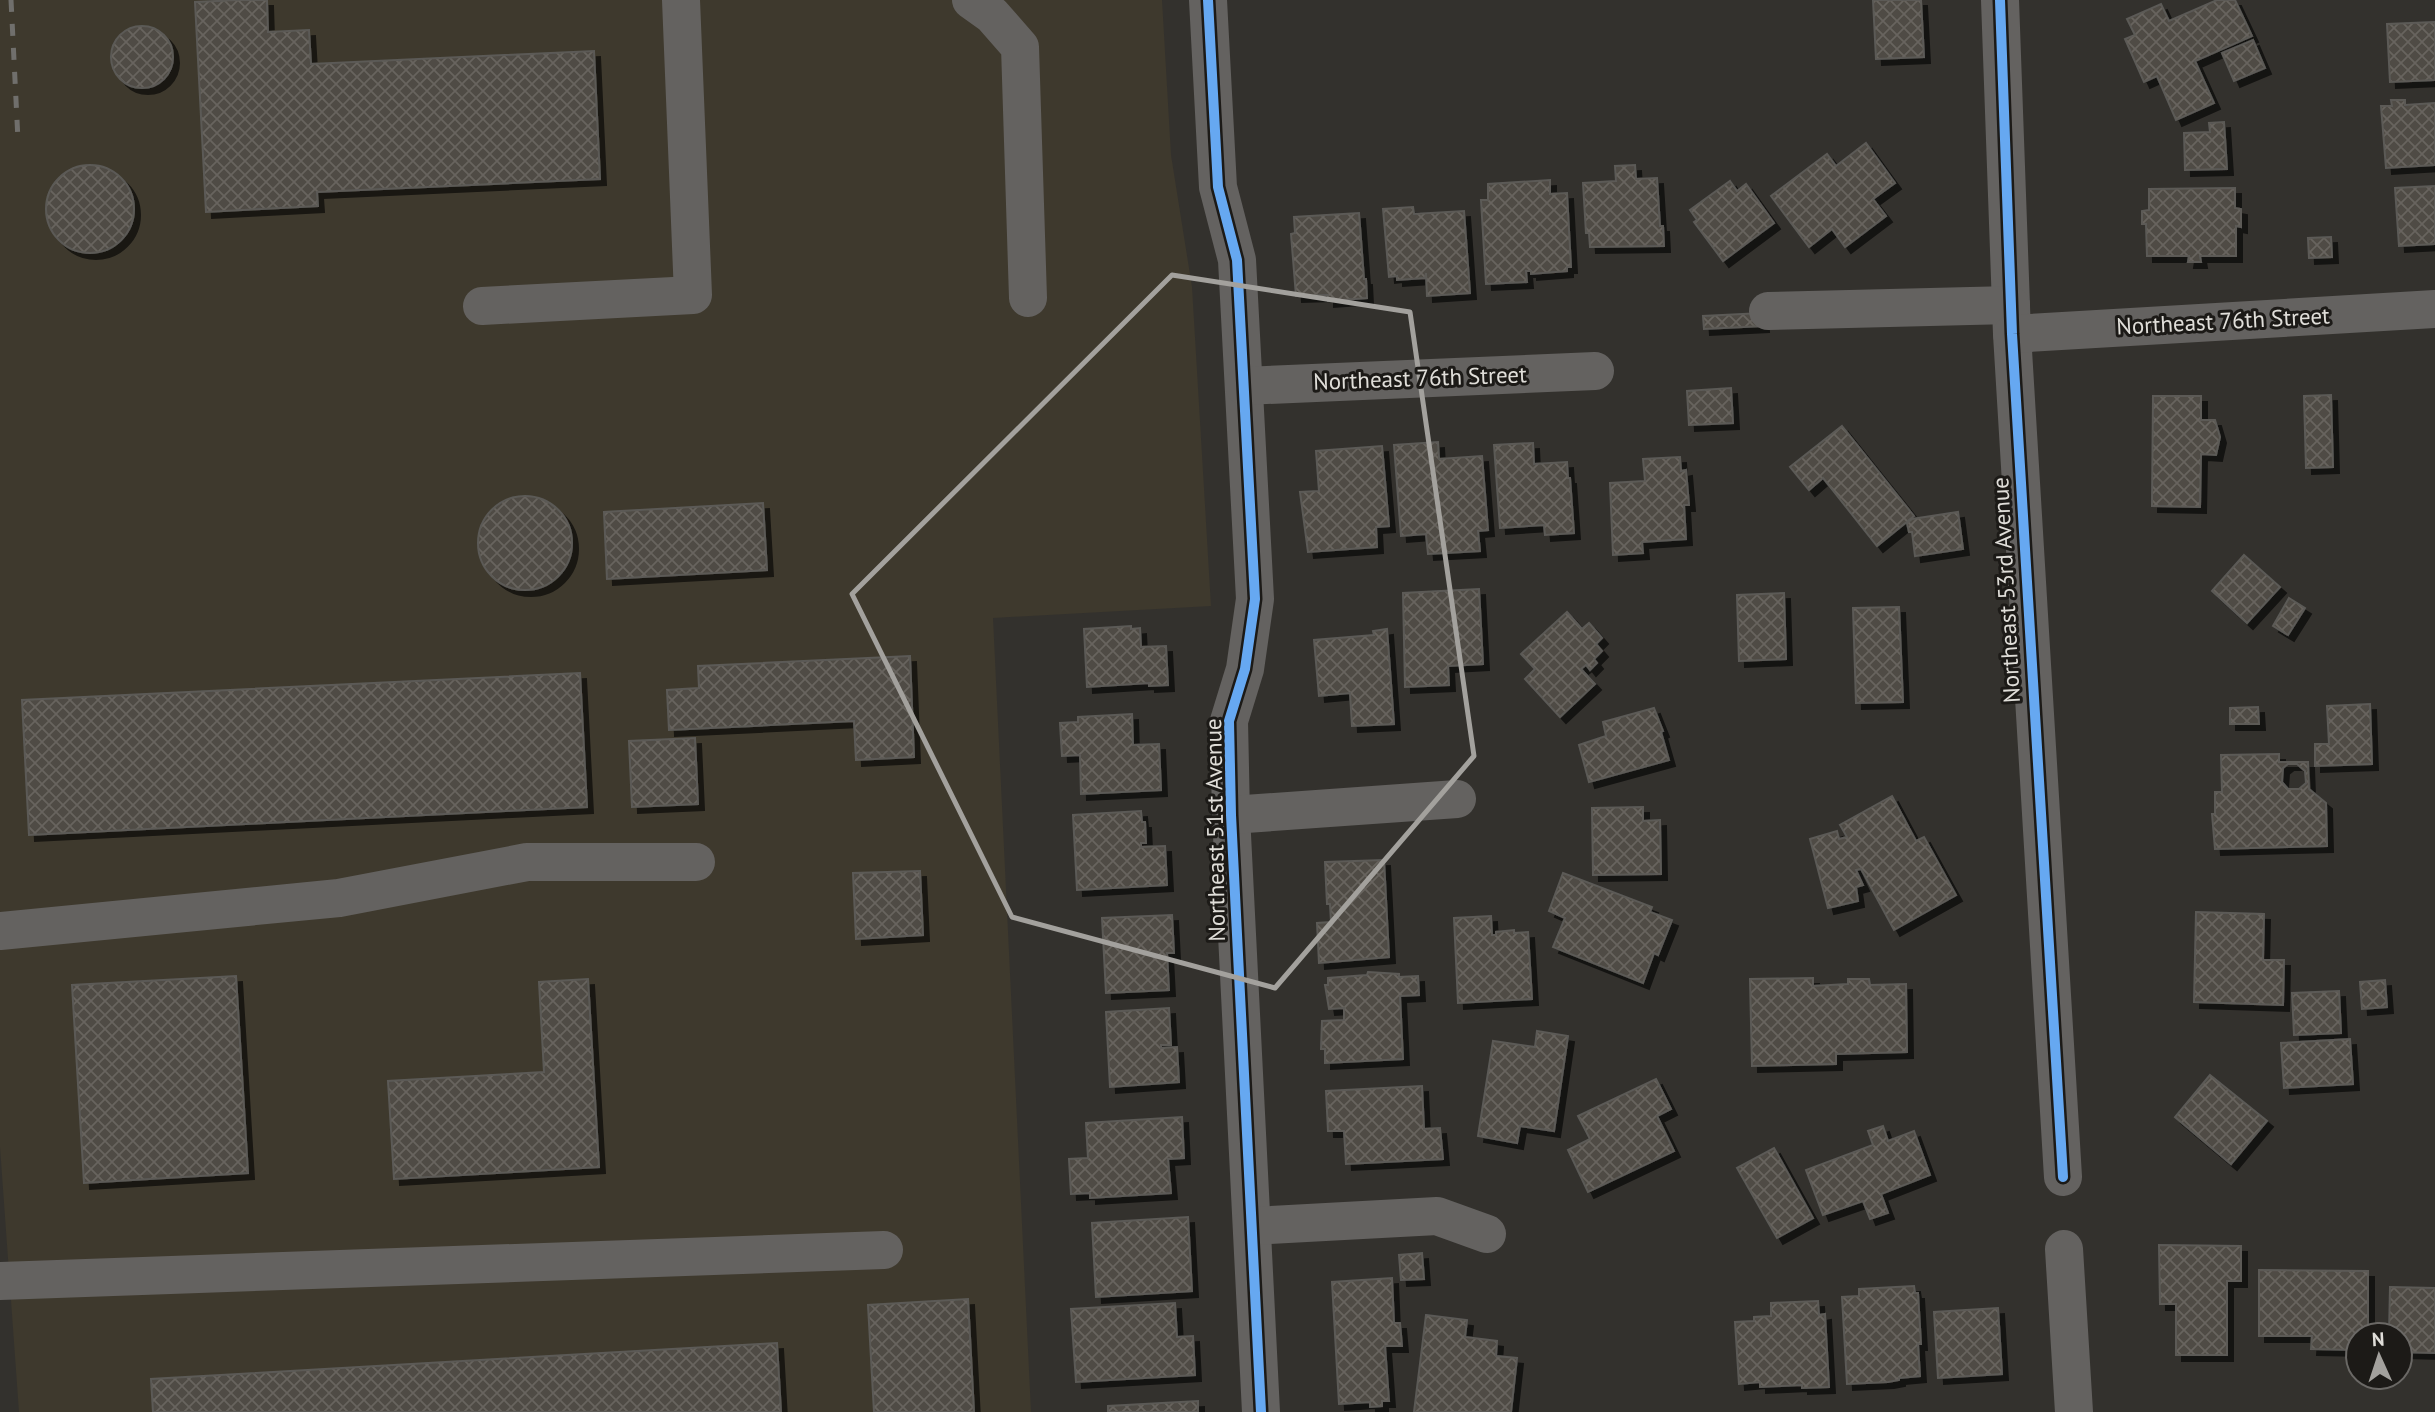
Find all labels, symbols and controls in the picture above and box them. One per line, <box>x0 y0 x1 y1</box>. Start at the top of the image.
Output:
street label: Northeast 76th Street <box>2115 300 2331 341</box>
street label: Northeast 76th Street <box>1313 359 1527 396</box>
street label: Northeast 53rd Avenue <box>1985 476 2026 704</box>
street label: Northeast 51st Avenue <box>1198 718 1231 942</box>
north arrow <box>2344 1321 2414 1391</box>
text: N <box>2371 1327 2385 1351</box>

